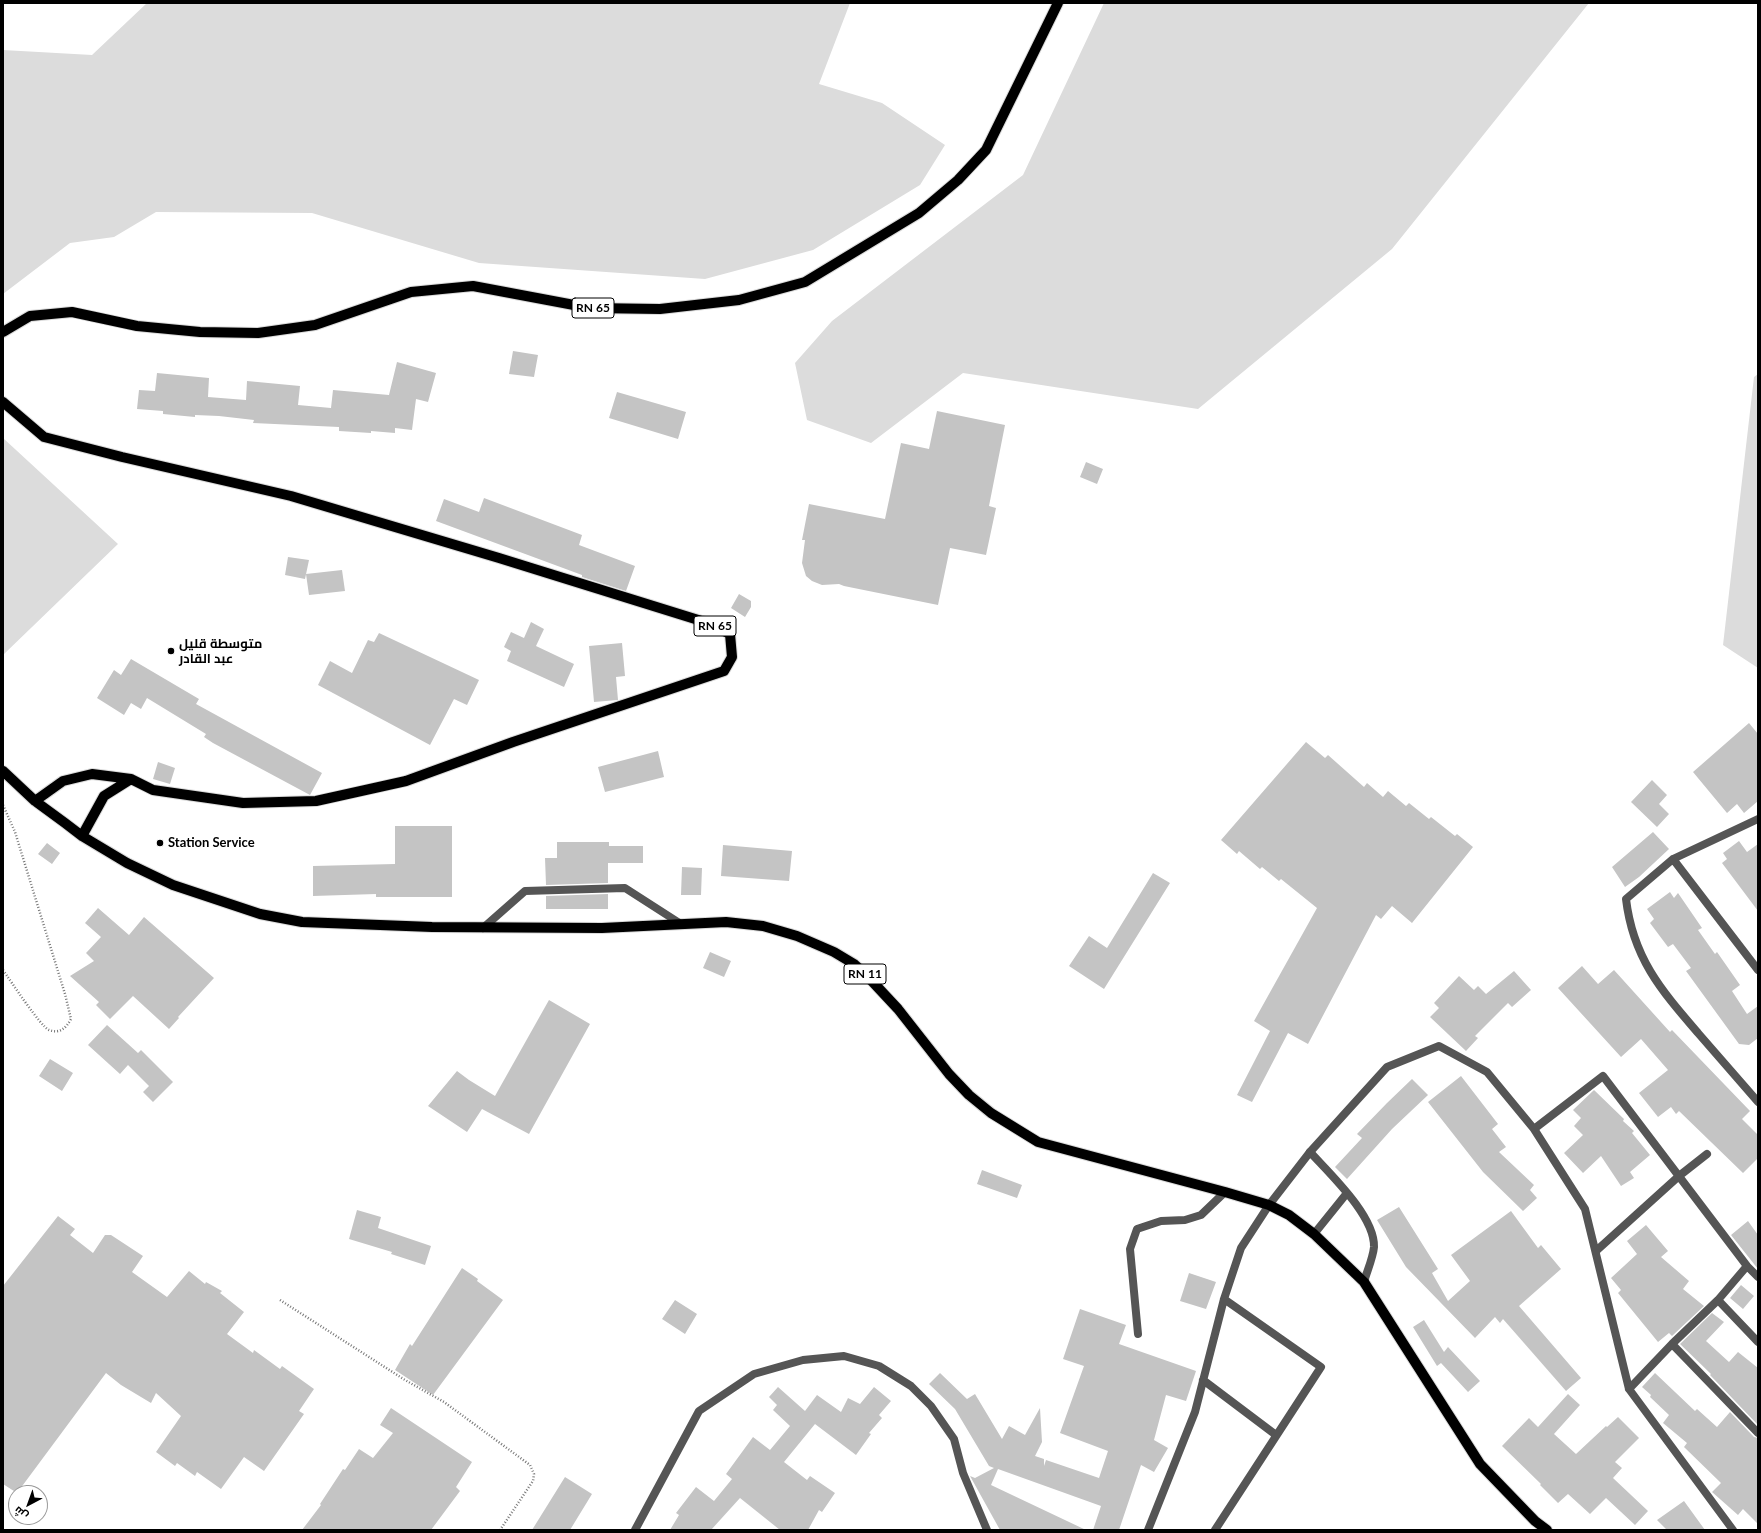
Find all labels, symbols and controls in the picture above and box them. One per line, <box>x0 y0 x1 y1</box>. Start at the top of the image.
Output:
road number: RN 65 <box>572 298 614 318</box>
road number: RN 65 <box>694 616 736 636</box>
place label: متوسطة قليل عبد القادر <box>179 636 262 667</box>
marker: متوسطة قليل عبد القادر <box>166 646 176 656</box>
place label: Station Service <box>168 835 255 851</box>
marker: Station Service <box>155 838 165 848</box>
road number: RN 11 <box>844 964 886 984</box>
north arrow <box>8 1485 48 1525</box>
text: ش <box>11 1504 30 1523</box>

